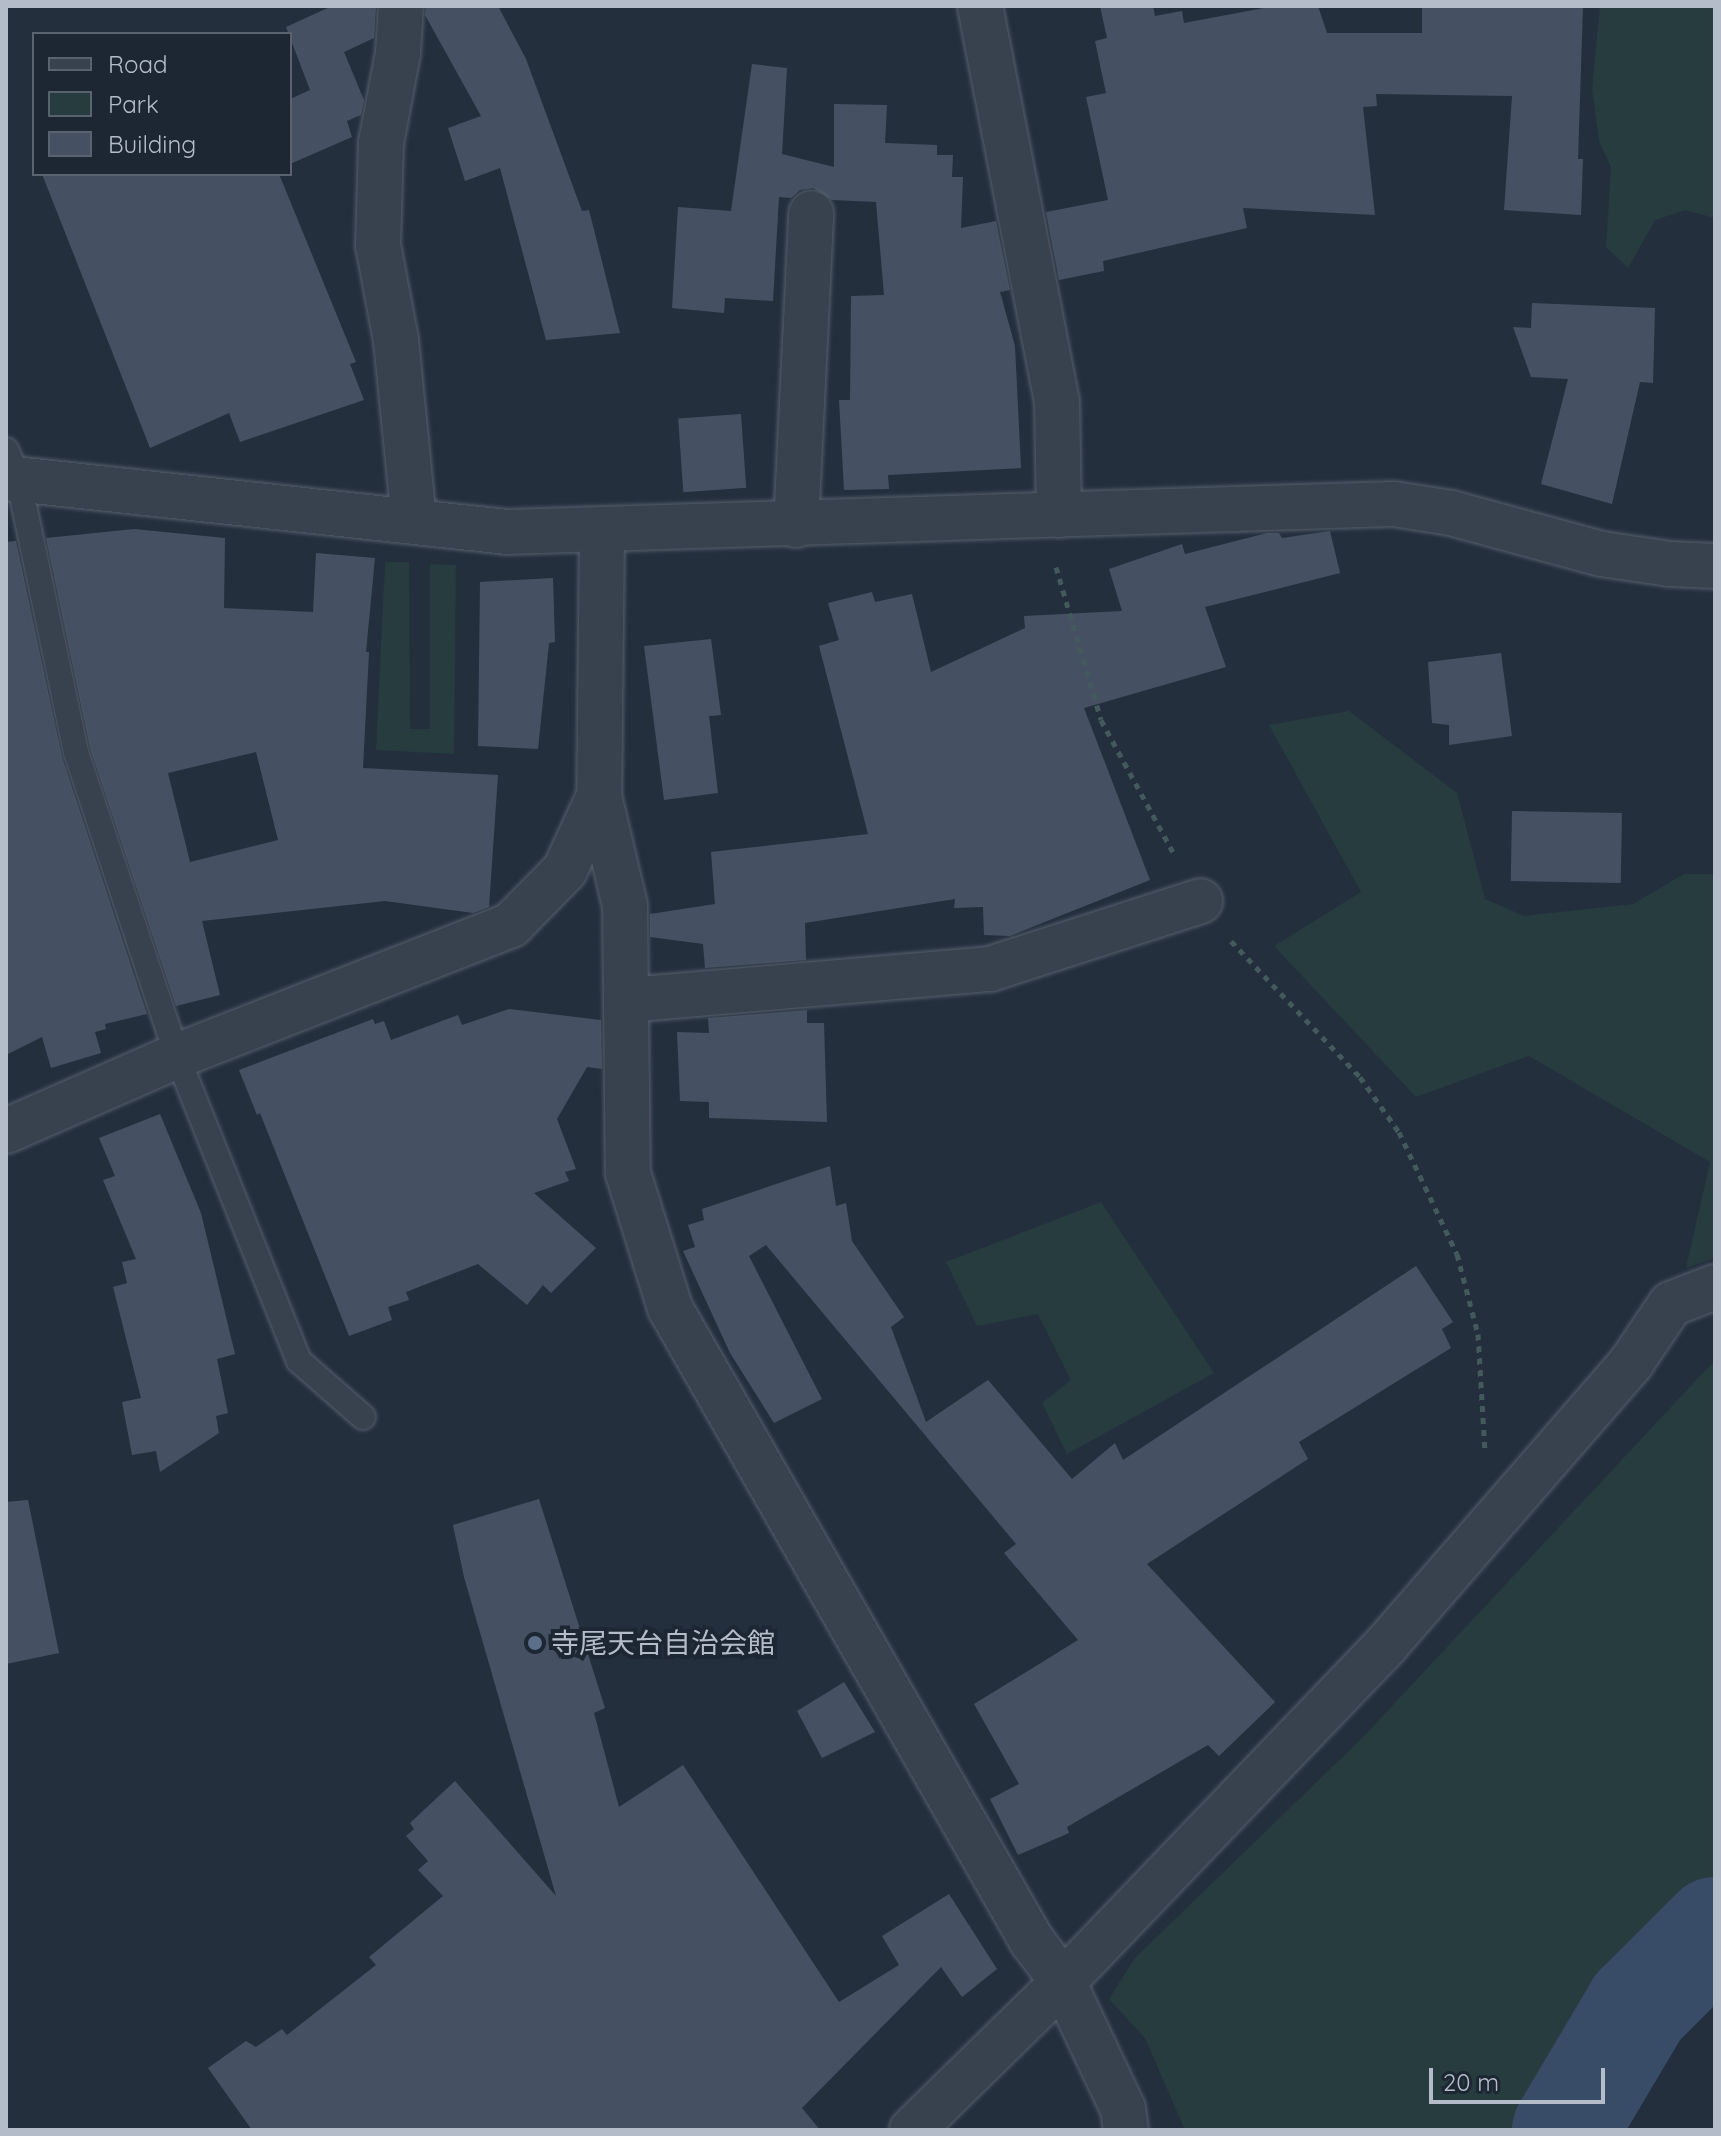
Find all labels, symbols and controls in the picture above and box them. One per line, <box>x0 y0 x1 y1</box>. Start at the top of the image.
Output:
legend <box>32 32 292 176</box>
text: Road <box>108 49 168 79</box>
text: Park <box>108 89 159 119</box>
text: Building <box>108 129 196 159</box>
place label: 寺尾天台自治会館 <box>551 1626 775 1660</box>
marker: 寺尾天台自治会館 <box>526 1634 544 1652</box>
scale bar <box>1433 2052 1609 2102</box>
text: 20 m <box>1443 2067 1499 2097</box>

